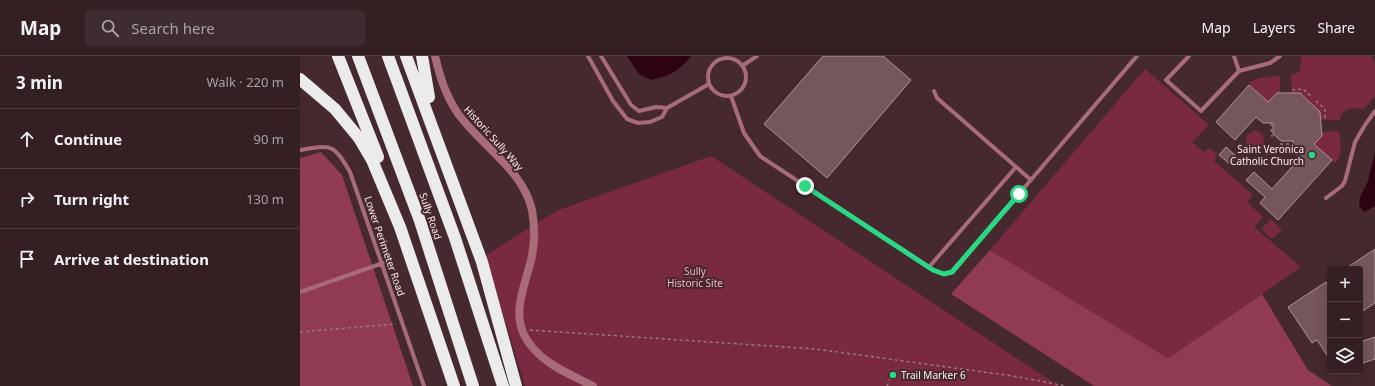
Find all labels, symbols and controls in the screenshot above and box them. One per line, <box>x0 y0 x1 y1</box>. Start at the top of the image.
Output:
search box <box>85 10 365 46</box>
text: Map <box>20 15 61 41</box>
icon: search <box>99 17 121 39</box>
text: Search here <box>131 18 215 38</box>
text: Map <box>1202 18 1231 37</box>
text: Layers <box>1253 18 1295 37</box>
text: Share <box>1317 18 1355 37</box>
text: 3 min <box>16 71 63 94</box>
text: Walk · 220 m <box>206 73 284 91</box>
street label: Historic Sully Way <box>461 103 528 174</box>
icon: ahead <box>16 128 38 150</box>
text: Continue <box>54 129 122 149</box>
text: 90 m <box>254 130 284 148</box>
place label: Saint Veronica Catholic Church <box>1230 142 1304 168</box>
marker: Saint Veronica Catholic Church <box>1307 150 1317 160</box>
route end <box>796 177 814 195</box>
route start <box>1010 185 1028 203</box>
icon: right <box>16 188 38 210</box>
text: Turn right <box>54 189 129 209</box>
text: 130 m <box>246 190 284 208</box>
street label: Sully Road <box>416 191 446 241</box>
street label: Lower Perimeter Road <box>361 194 409 298</box>
icon: arrive <box>16 248 38 270</box>
text: Arrive at destination <box>54 249 209 269</box>
park label: Sully Historic Site <box>667 264 723 290</box>
map controls <box>1327 266 1363 374</box>
button: + <box>1327 266 1363 302</box>
button: − <box>1327 302 1363 338</box>
button: layers <box>1327 338 1363 374</box>
place label: Trail Marker 6 <box>901 368 966 382</box>
marker: Trail Marker 6 <box>888 370 898 380</box>

